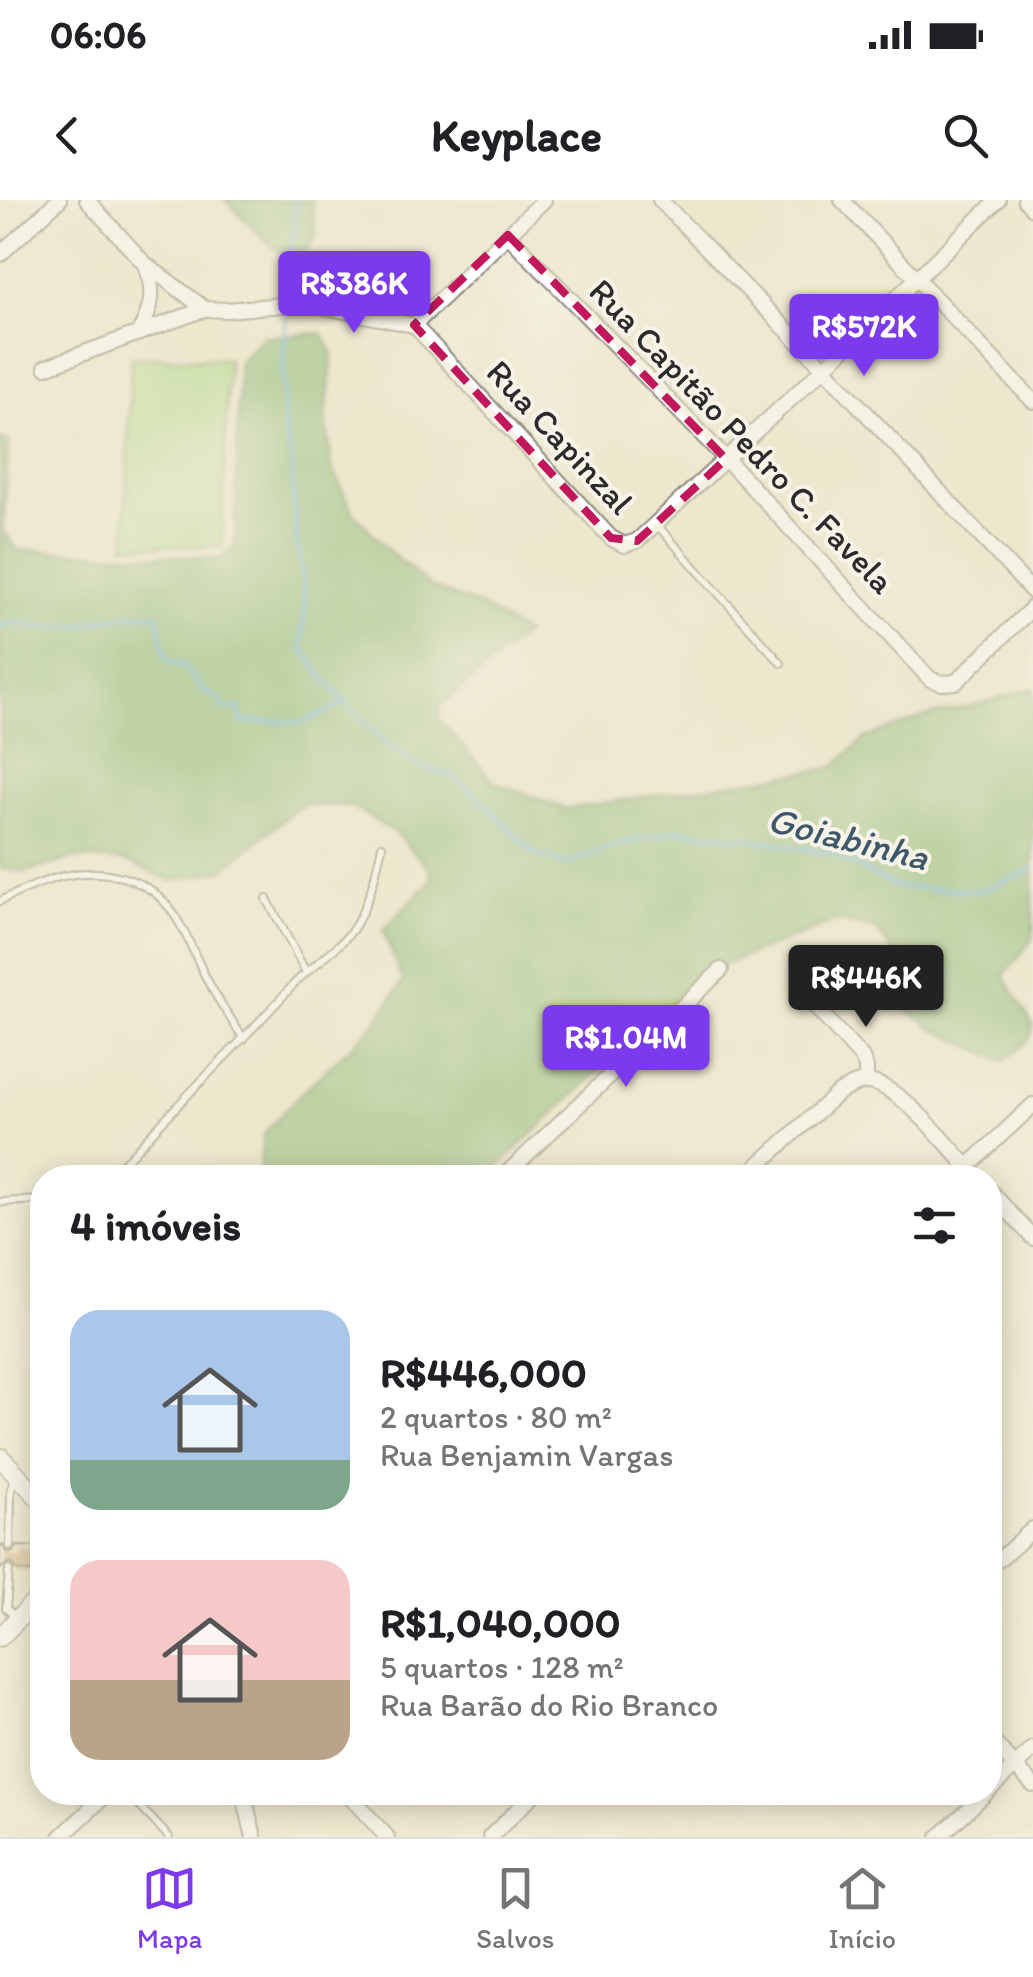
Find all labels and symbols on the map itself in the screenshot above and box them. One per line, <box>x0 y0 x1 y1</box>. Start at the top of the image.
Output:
pin: R$386K <box>273 251 435 336</box>
street label: Rua Capitão Pedro C. Favela <box>580 270 904 602</box>
pin: R$572K <box>783 294 945 379</box>
street label: Rua Capinzal <box>478 351 642 523</box>
water label: Goiabinha <box>763 796 934 880</box>
pin: R$446K <box>785 945 947 1030</box>
pin: R$1.04M <box>534 1005 718 1090</box>

